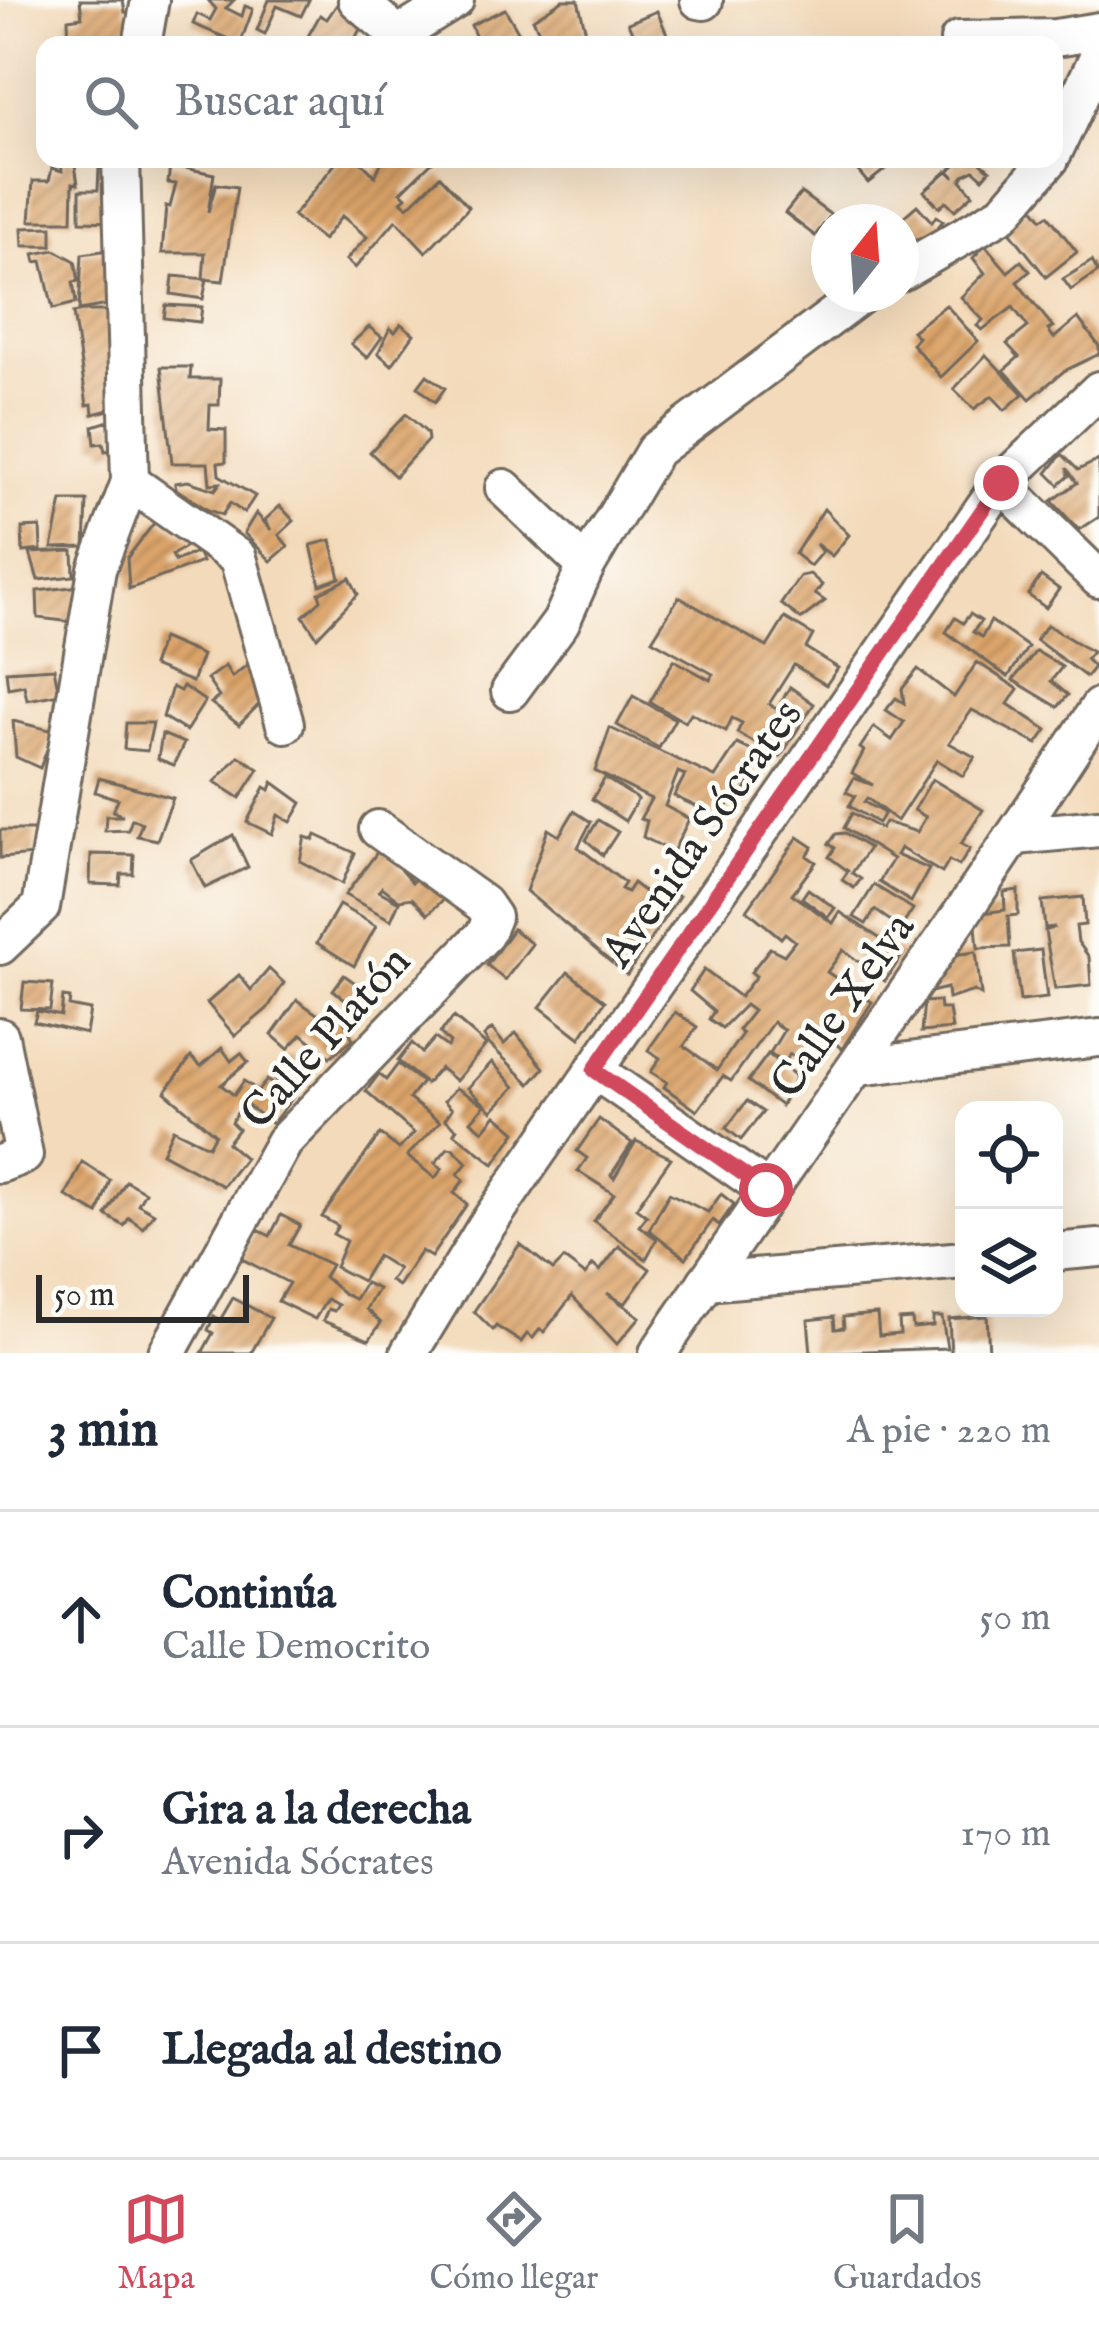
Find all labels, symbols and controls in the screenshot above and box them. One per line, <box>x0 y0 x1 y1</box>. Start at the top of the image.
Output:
search box <box>36 36 1063 168</box>
icon: search <box>78 69 144 135</box>
text: Buscar aquí <box>174 74 385 131</box>
north arrow <box>811 204 919 312</box>
route end <box>974 456 1028 510</box>
street label: Avenida Sócrates <box>589 689 816 980</box>
street label: Calle Xelva <box>759 902 929 1110</box>
street label: Calle Platón <box>229 935 424 1142</box>
map controls <box>955 1101 1063 1317</box>
button: locate <box>955 1101 1063 1209</box>
route start <box>739 1163 793 1217</box>
button: layers <box>955 1209 1063 1317</box>
scale bar <box>36 1269 249 1322</box>
text: 50 m <box>54 1275 115 1317</box>
text: 3 min <box>48 1399 158 1464</box>
text: A pie · 220 m <box>847 1407 1051 1456</box>
text: Continúa <box>162 1566 336 1623</box>
icon: ahead <box>48 1586 114 1652</box>
text: 50 m <box>979 1594 1051 1643</box>
text: Calle Democrito <box>162 1623 430 1672</box>
text: Gira a la derecha <box>162 1782 471 1839</box>
icon: right <box>48 1802 114 1868</box>
text: 170 m <box>960 1810 1051 1859</box>
text: Avenida Sócrates <box>162 1839 434 1888</box>
icon: arrive <box>48 2018 114 2084</box>
text: Llegada al destino <box>162 2022 502 2079</box>
tab: Mapa <box>117 2186 195 2300</box>
tab: Cómo llegar <box>429 2186 598 2300</box>
tab: Guardados <box>833 2186 982 2300</box>

